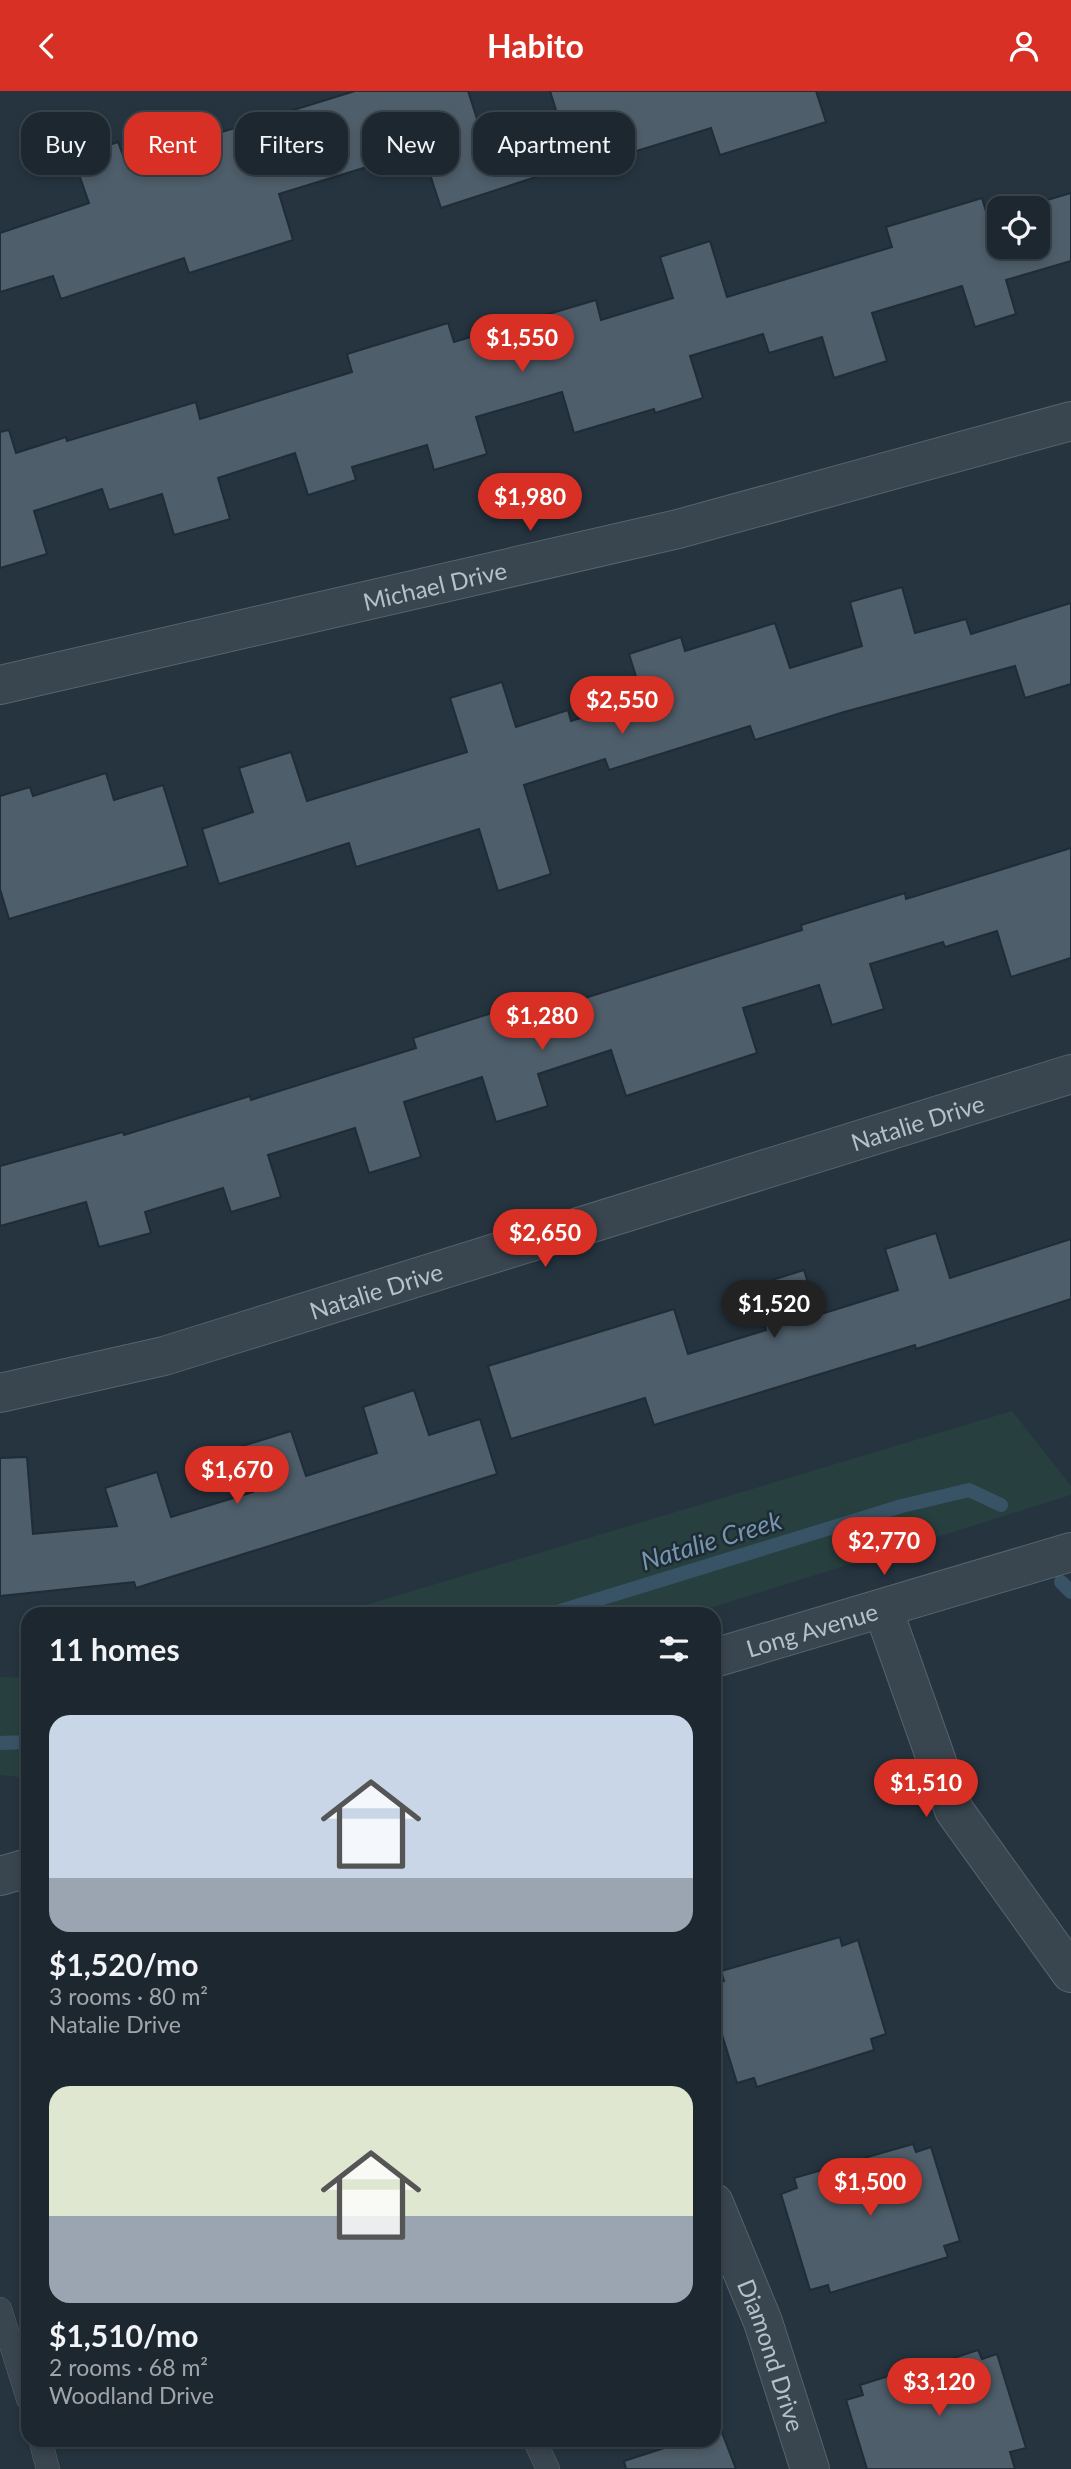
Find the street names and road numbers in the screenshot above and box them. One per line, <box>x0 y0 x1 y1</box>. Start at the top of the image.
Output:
street label: Michael Drive <box>360 554 509 616</box>
street label: Natalie Drive <box>847 1087 987 1156</box>
street label: Natalie Drive <box>306 1256 446 1324</box>
street label: Long Avenue <box>743 1596 881 1662</box>
street label: Diamond Drive <box>732 2275 812 2435</box>

